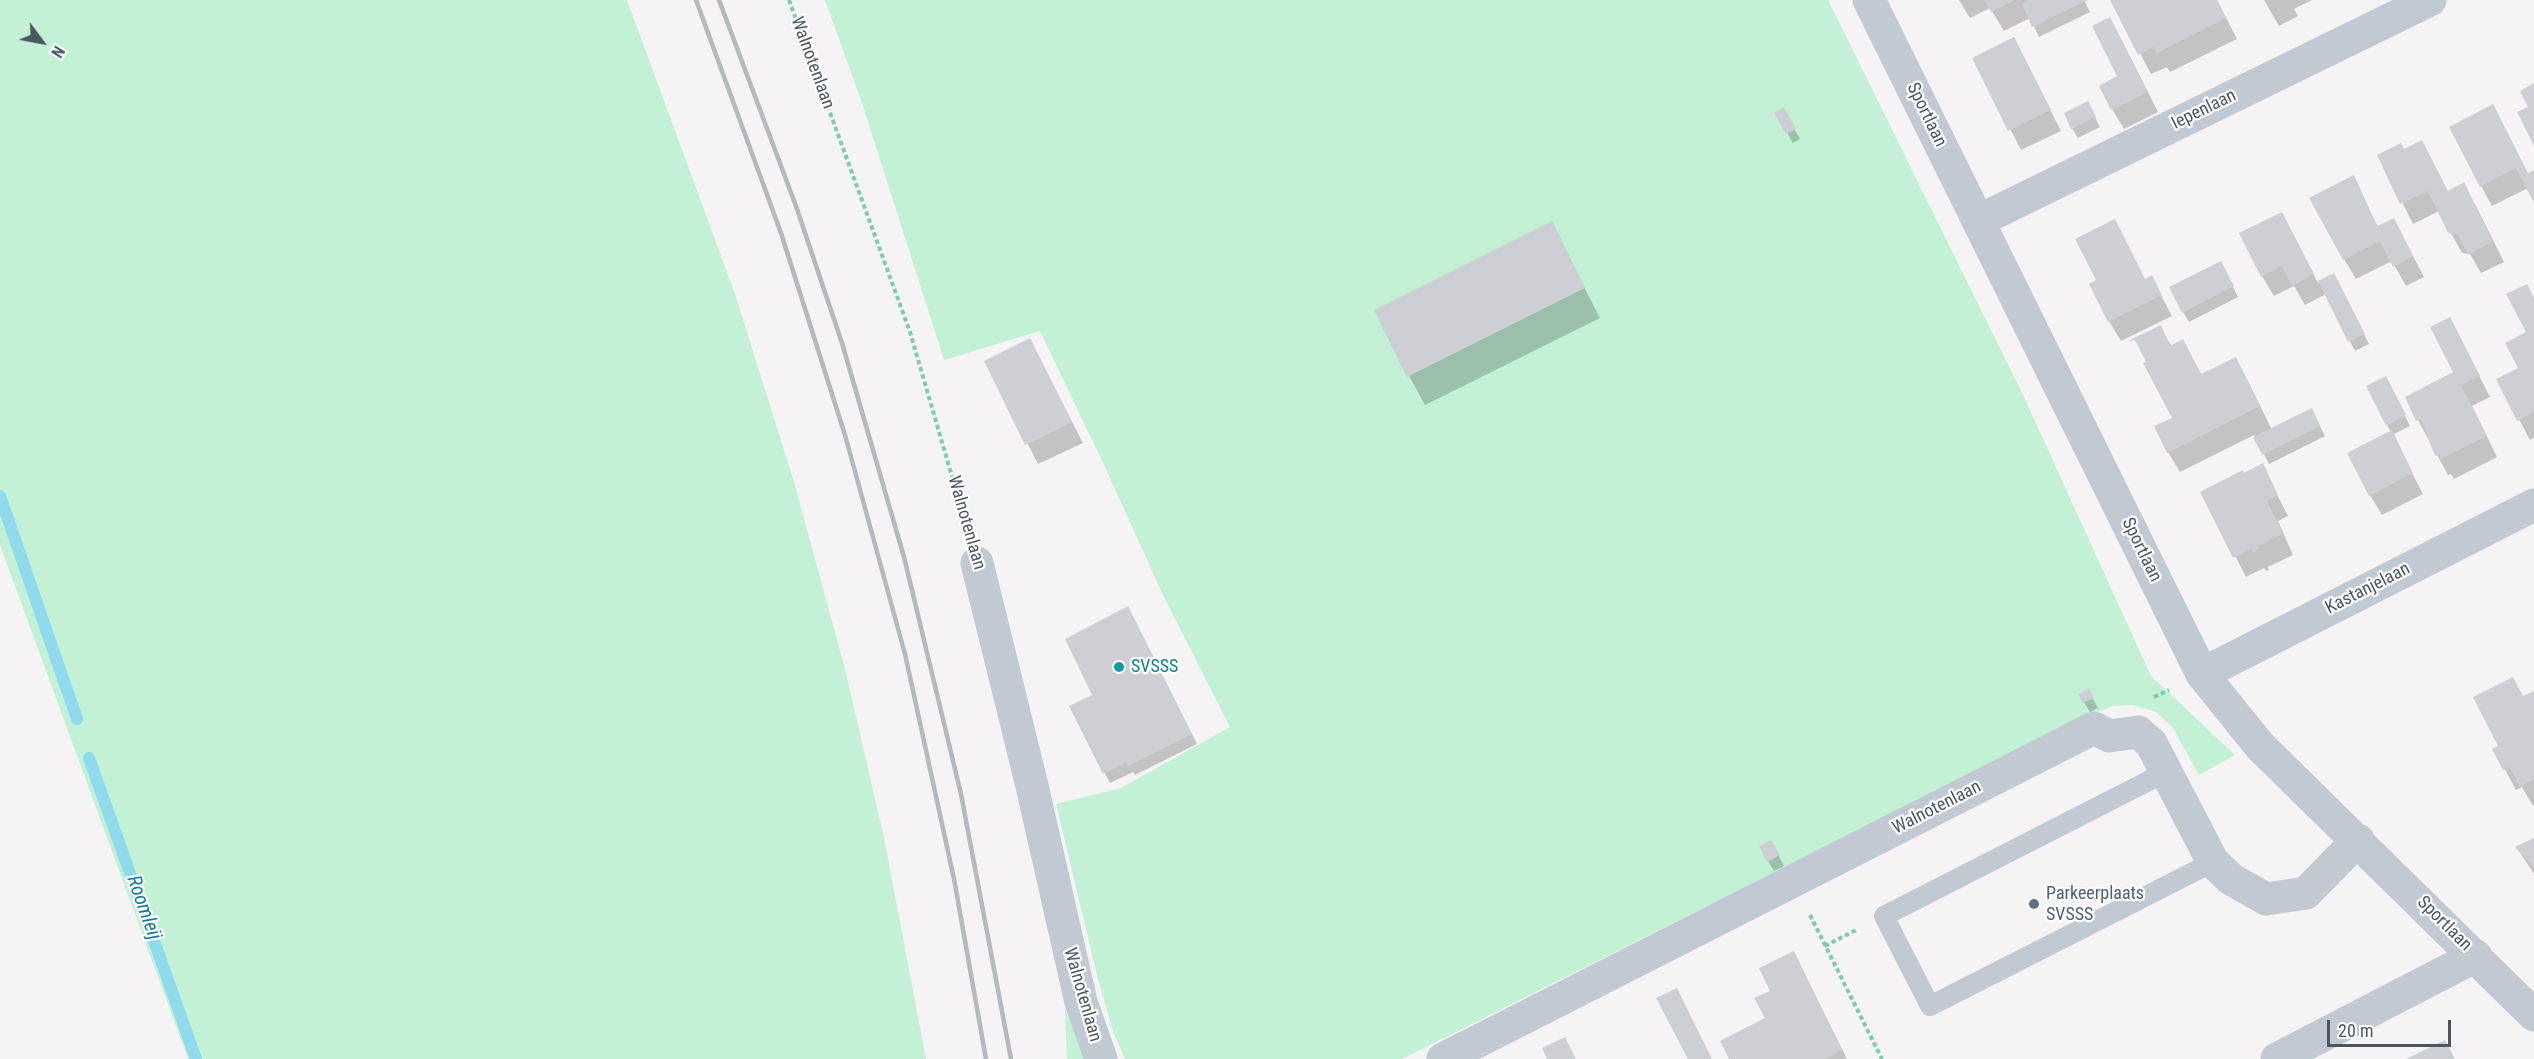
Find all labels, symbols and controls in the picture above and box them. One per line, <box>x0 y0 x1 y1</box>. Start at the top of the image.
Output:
north arrow <box>12 12 72 72</box>
street label: Walnotenlaan <box>785 14 839 112</box>
text: N <box>47 43 68 61</box>
street label: Sportlaan <box>1901 79 1951 151</box>
street label: Iepenlaan <box>2168 85 2240 135</box>
street label: Walnotenlaan <box>942 474 990 572</box>
street label: Sportlaan <box>2116 514 2166 586</box>
street label: Kastanjelaan <box>2322 559 2414 619</box>
place label: SVSSS <box>1131 656 1178 678</box>
marker: SVSSS <box>1112 660 1126 674</box>
street label: Walnotenlaan <box>1889 776 1985 840</box>
water label: Roomleij <box>120 873 166 943</box>
place label: Parkeerplaats SVSSS <box>2046 883 2144 926</box>
street label: Sportlaan <box>2412 892 2476 956</box>
marker: Parkeerplaats SVSSS <box>2027 897 2041 911</box>
street label: Walnotenlaan <box>1058 946 1106 1044</box>
scale bar <box>2330 1008 2454 1046</box>
text: 20 m <box>2338 1020 2373 1041</box>

